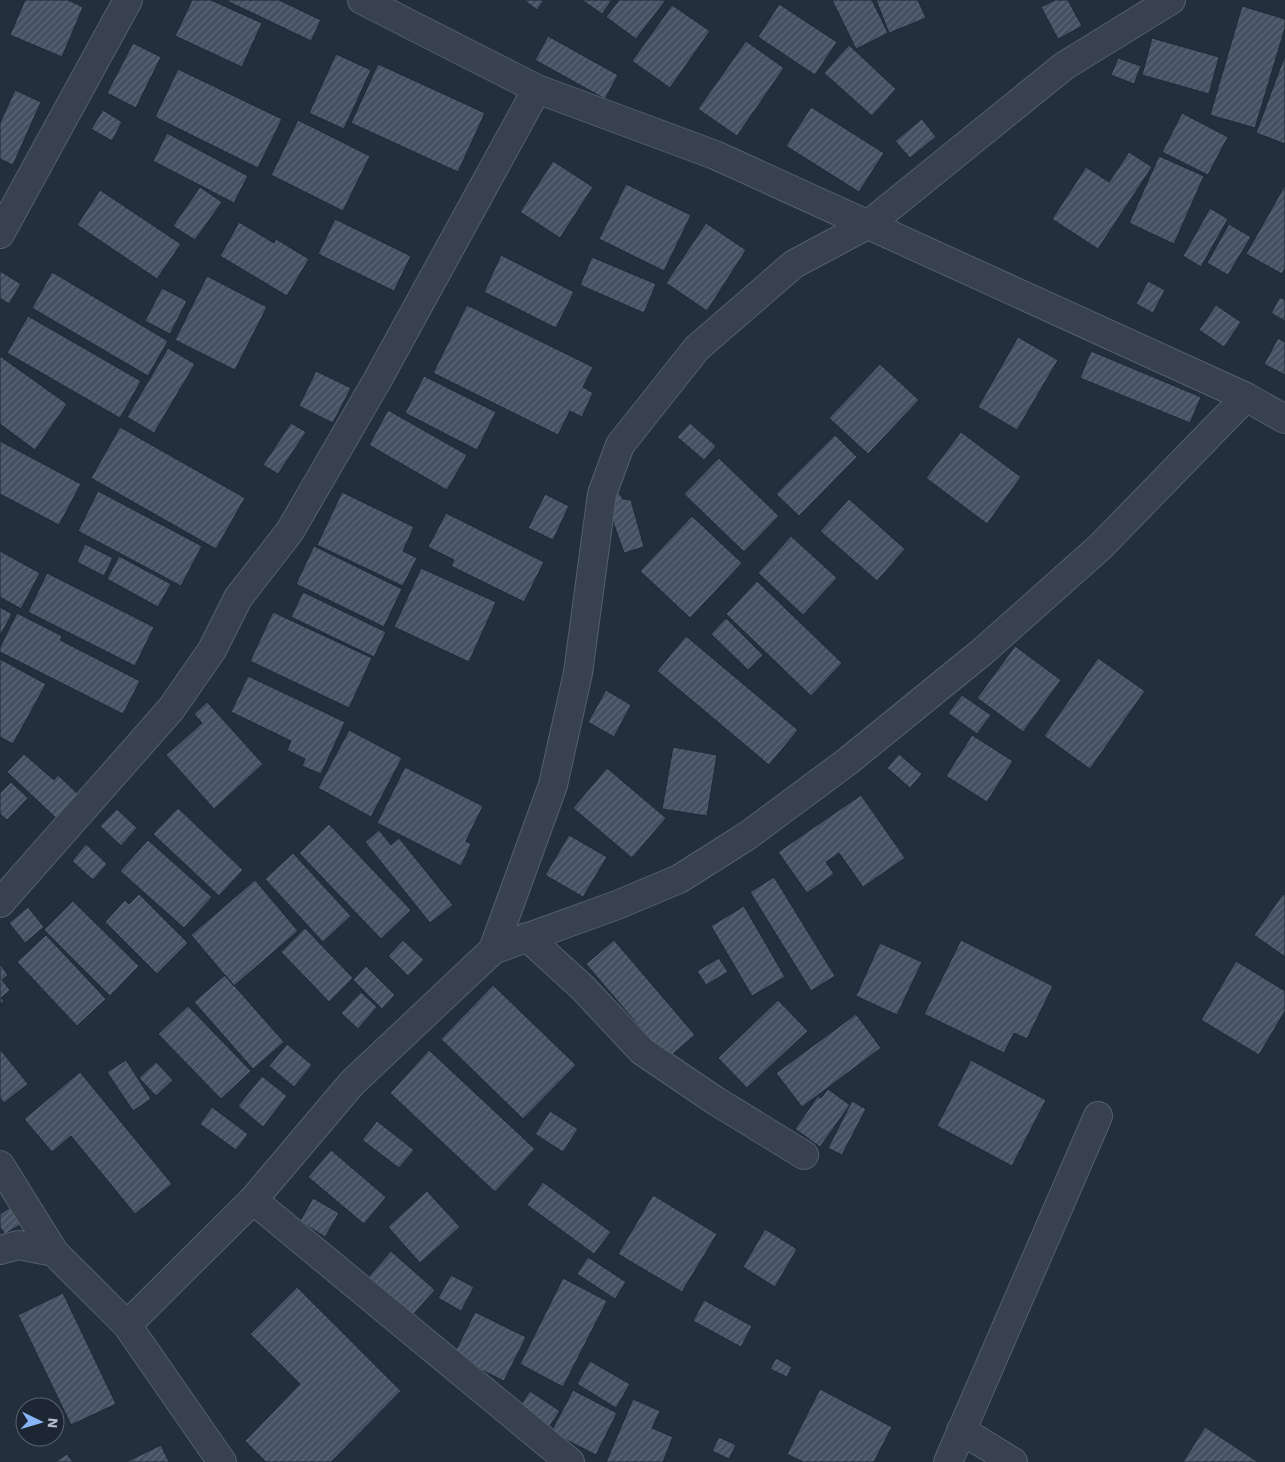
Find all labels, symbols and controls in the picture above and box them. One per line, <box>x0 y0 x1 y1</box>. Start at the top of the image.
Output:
north arrow <box>15 1397 65 1447</box>
text: N <box>45 1417 61 1429</box>

